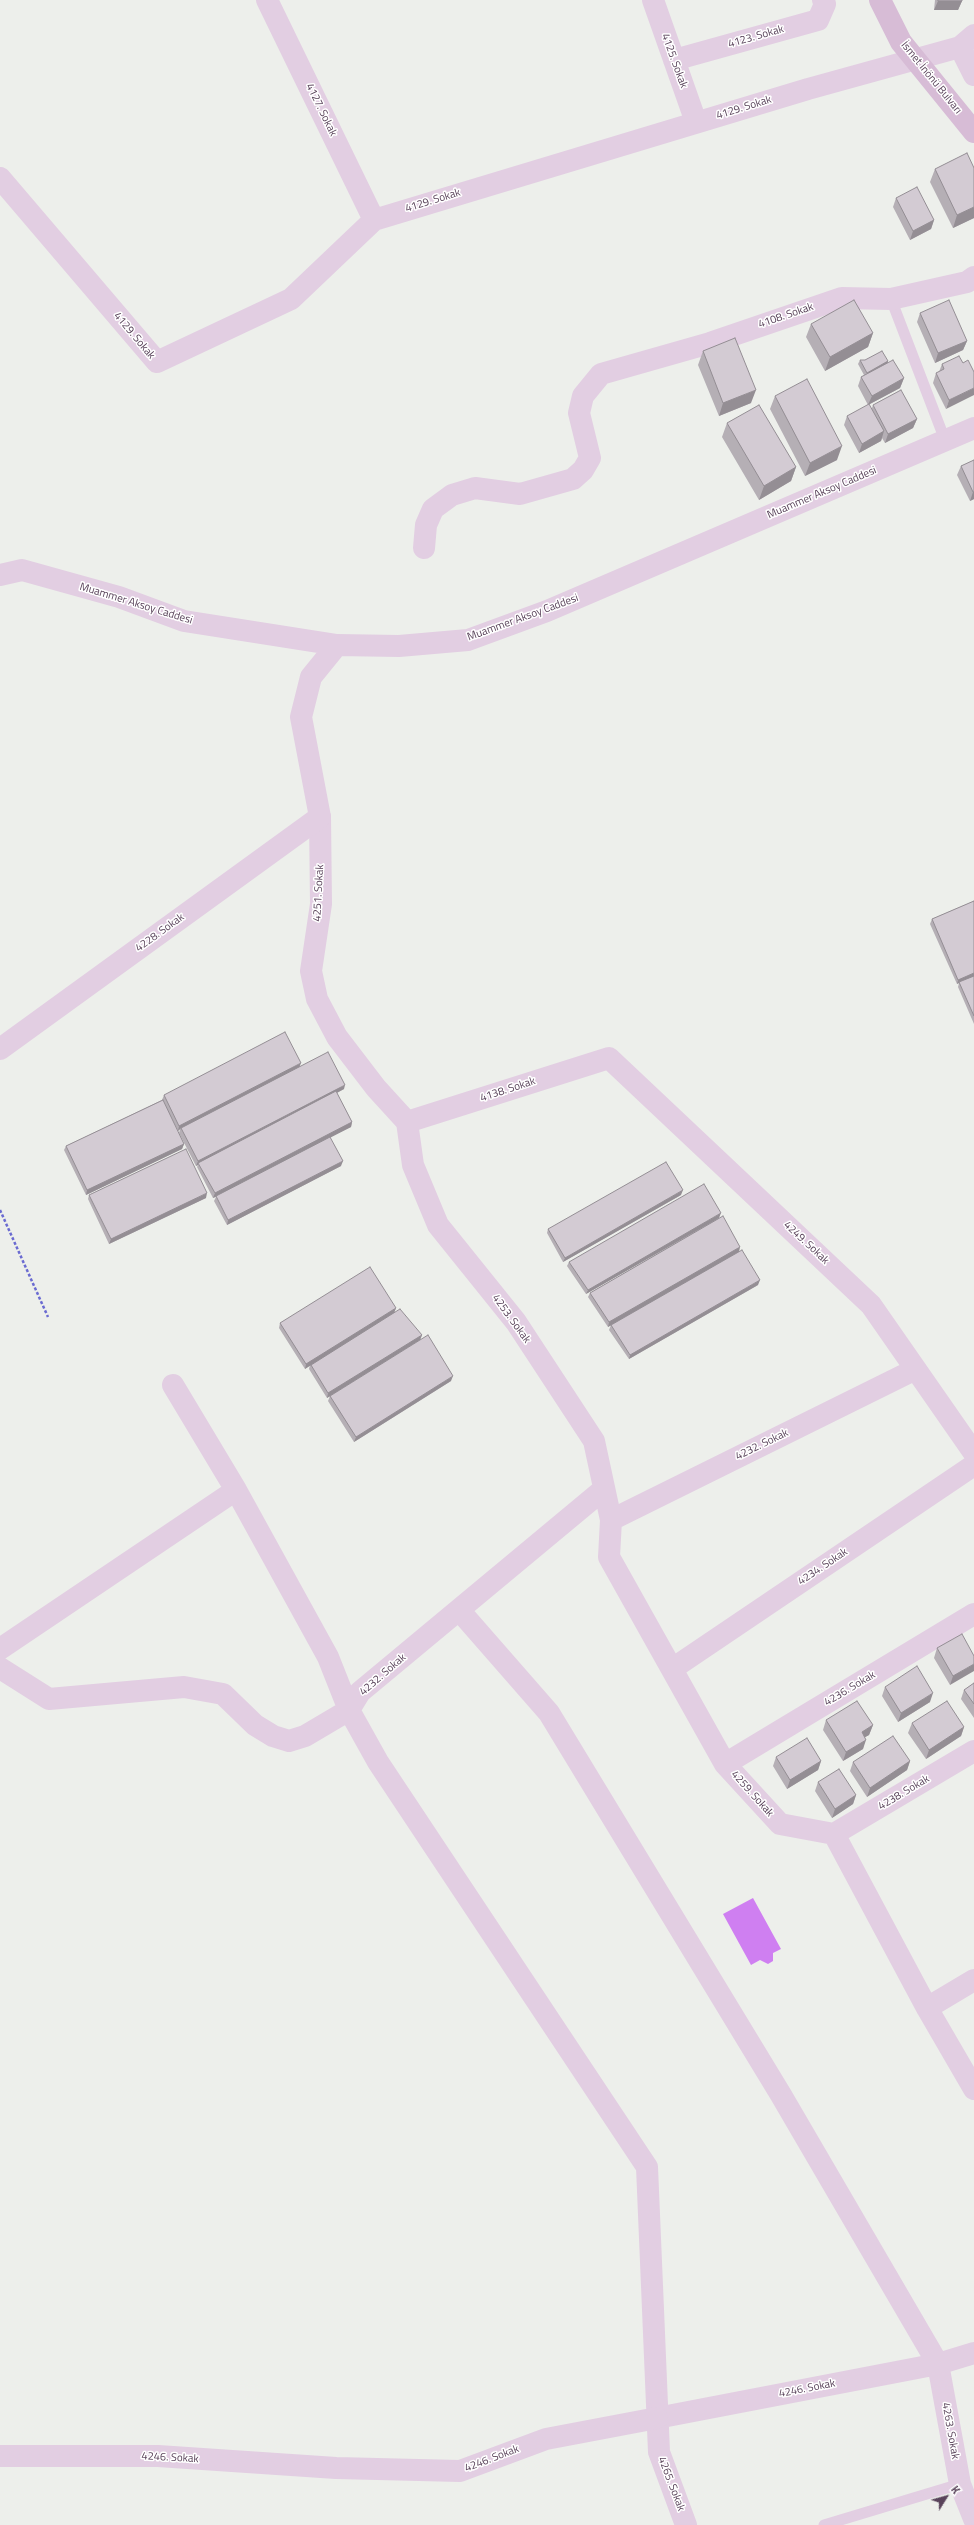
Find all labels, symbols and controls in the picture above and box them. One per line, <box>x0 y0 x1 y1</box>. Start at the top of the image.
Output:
street label: 4123. Sokak <box>727 23 785 51</box>
street label: 4125. Sokak <box>658 32 690 90</box>
street label: İsmet İnönü Bulvarı <box>898 39 964 117</box>
street label: 4127. Sokak <box>303 81 339 139</box>
street label: 4129. Sokak <box>715 93 773 123</box>
street label: 4129. Sokak <box>404 186 462 216</box>
street label: 4108. Sokak <box>757 300 815 332</box>
street label: 4129. Sokak <box>111 310 157 362</box>
street label: Muammer Aksoy Caddesi <box>765 464 879 522</box>
street label: Muammer Aksoy Caddesi <box>78 581 194 627</box>
street label: Muammer Aksoy Caddesi <box>466 592 580 644</box>
street label: 4251. Sokak <box>311 864 327 922</box>
street label: 4228. Sokak <box>133 911 187 955</box>
street label: 4138. Sokak <box>479 1075 537 1105</box>
street label: 4249. Sokak <box>781 1219 831 1267</box>
street label: 4253. Sokak <box>489 1292 533 1346</box>
street label: 4232. Sokak <box>733 1427 791 1463</box>
street label: 4234. Sokak <box>796 1546 850 1588</box>
street label: 4232. Sokak <box>357 1651 409 1699</box>
street label: 4236. Sokak <box>822 1669 878 1709</box>
street label: 4259. Sokak <box>728 1768 776 1820</box>
street label: 4238. Sokak <box>876 1773 932 1813</box>
street label: 4246. Sokak <box>778 2377 836 2401</box>
street label: 4263. Sokak <box>939 2402 961 2460</box>
street label: 4246. Sokak <box>463 2443 521 2475</box>
street label: 4246. Sokak <box>141 2450 199 2466</box>
street label: 4265. Sokak <box>655 2455 687 2513</box>
north arrow <box>926 2477 966 2517</box>
text: K <box>947 2482 964 2497</box>

